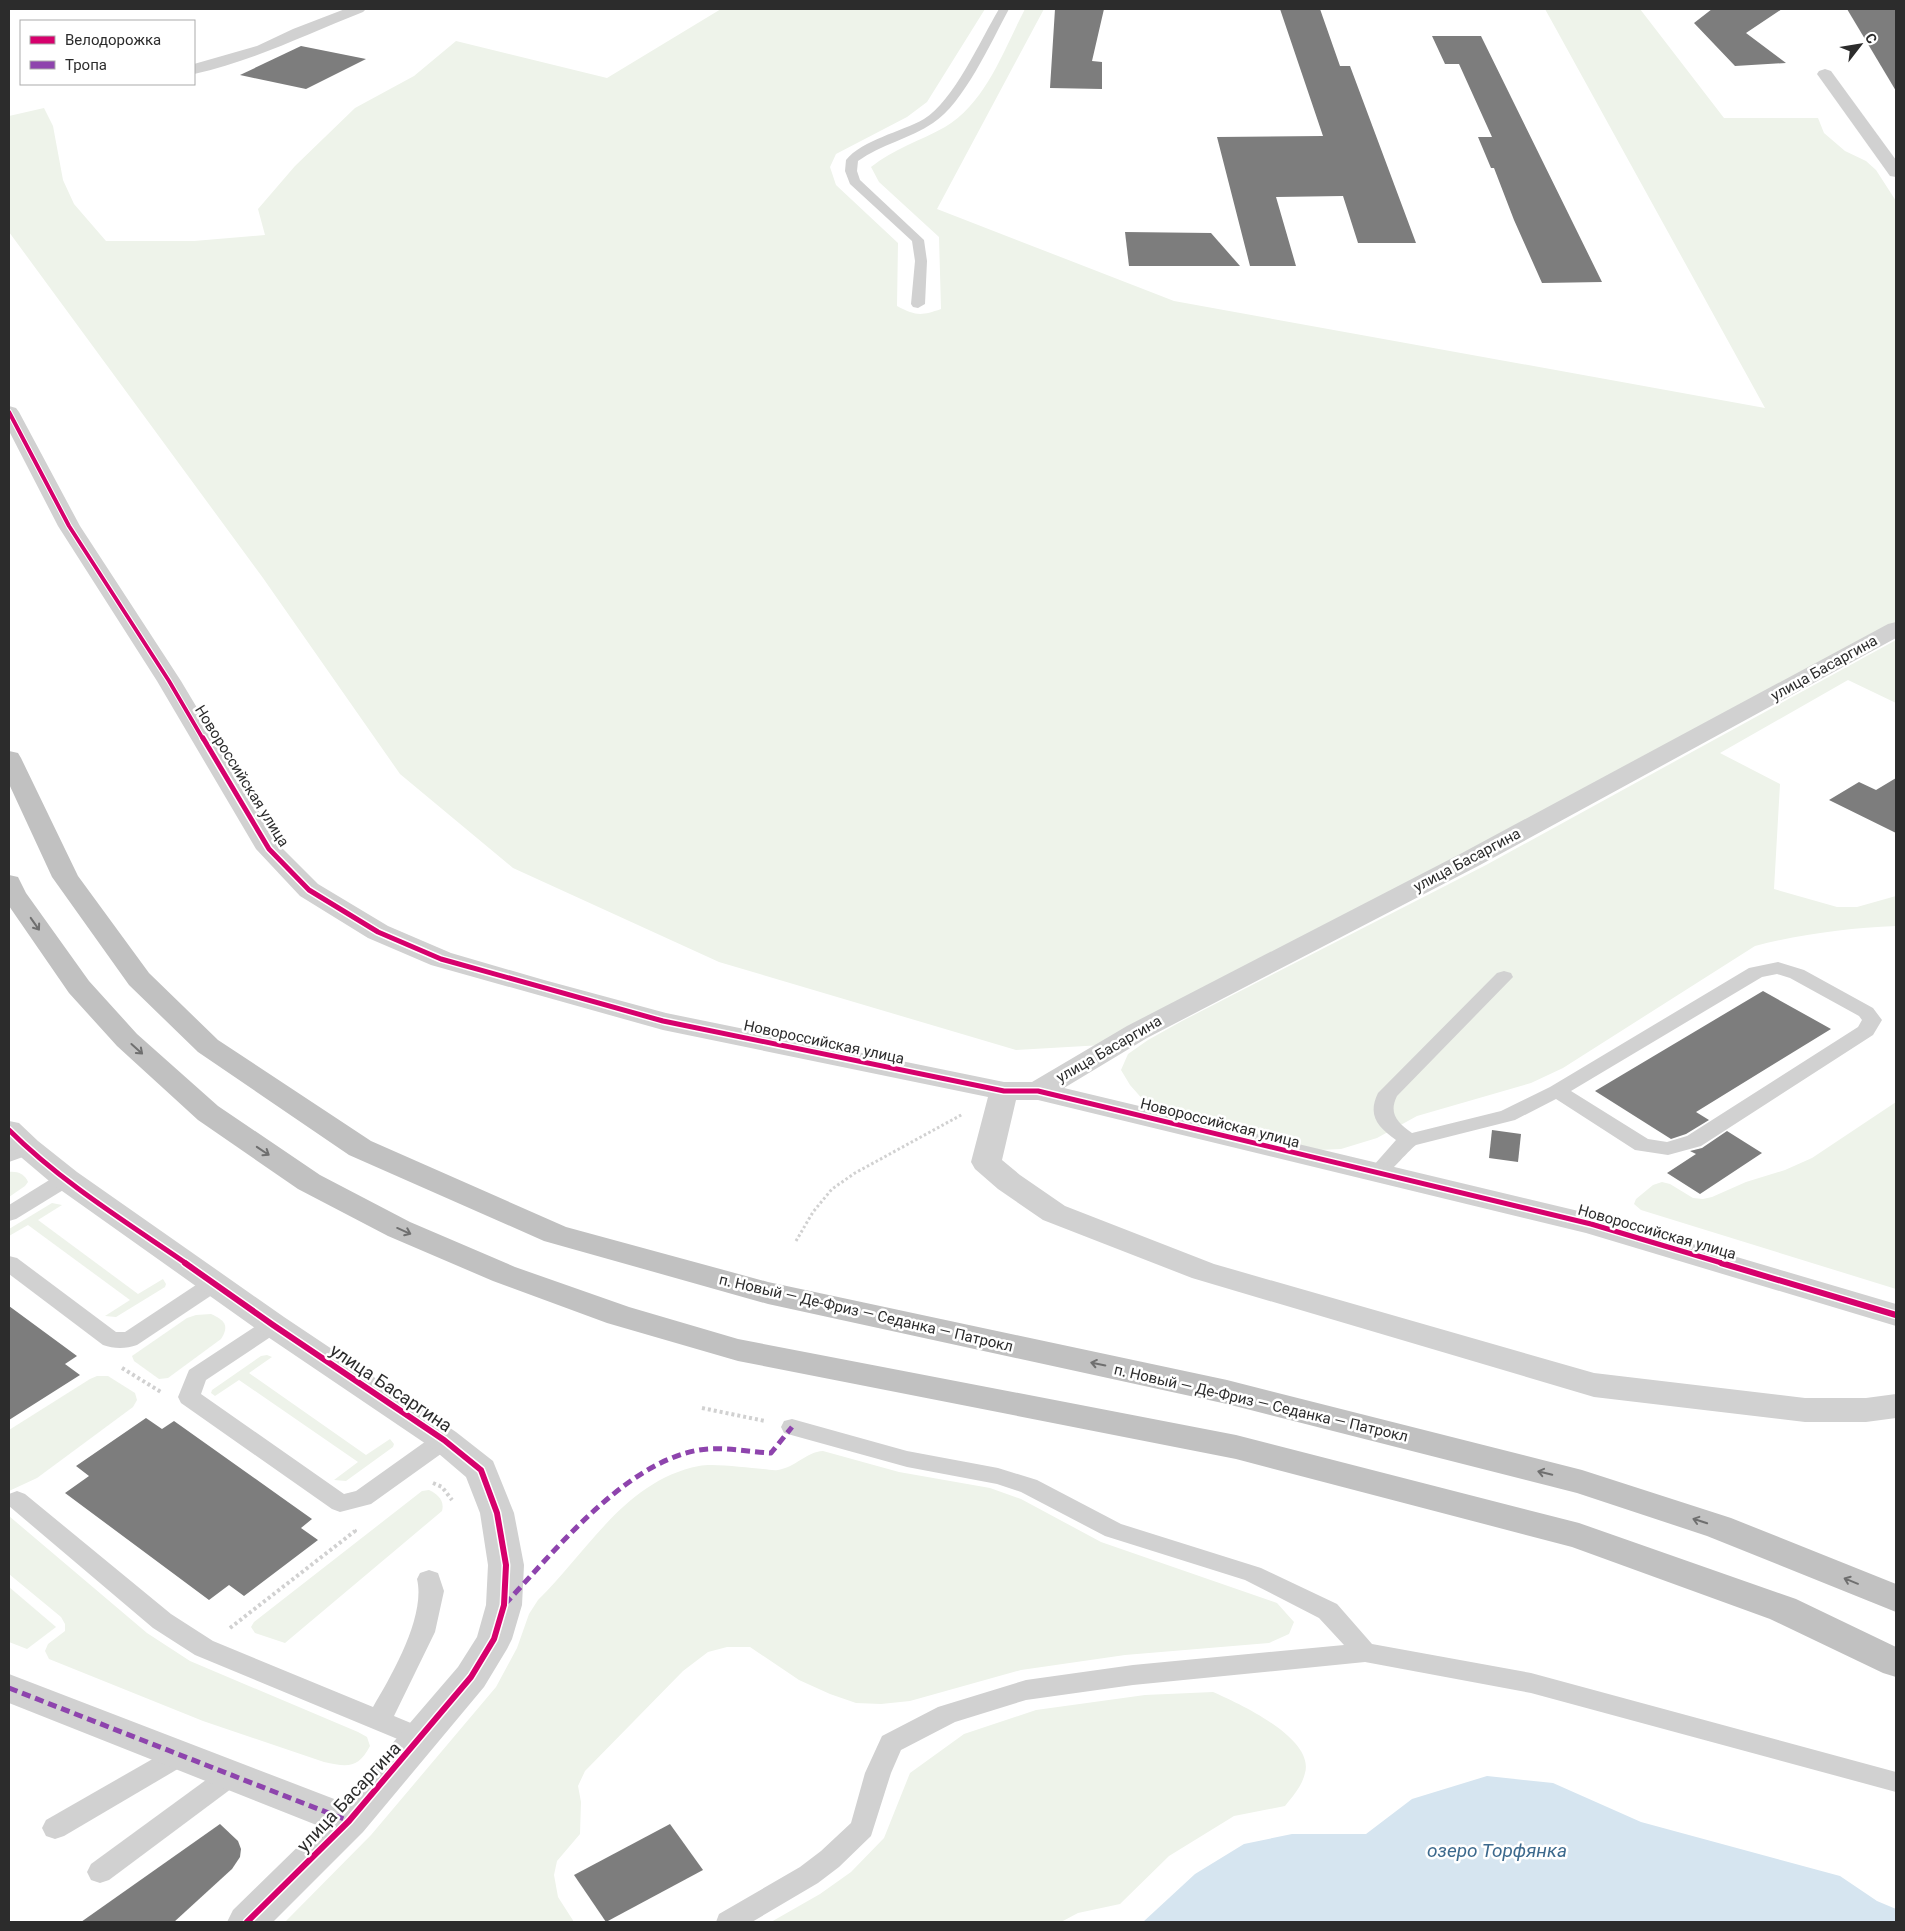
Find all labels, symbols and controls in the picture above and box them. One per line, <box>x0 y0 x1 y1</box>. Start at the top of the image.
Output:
legend <box>20 20 195 85</box>
north arrow <box>1835 20 1885 70</box>
text: С <box>1862 30 1880 46</box>
text: Велодорожка <box>65 31 161 49</box>
text: Тропа <box>65 56 107 74</box>
street label: улица Басаргина <box>1768 631 1880 705</box>
street label: Новороссийская улица <box>191 702 293 850</box>
street label: улица Басаргина <box>1410 824 1524 896</box>
one-way arrow <box>30 917 40 931</box>
street label: улица Басаргина <box>1053 1012 1165 1086</box>
street label: Новороссийская улица <box>742 1016 906 1068</box>
one-way arrow <box>130 1044 143 1055</box>
street label: Новороссийская улица <box>1138 1094 1302 1152</box>
one-way arrow <box>256 1146 270 1156</box>
street label: Новороссийская улица <box>1576 1201 1738 1263</box>
one-way arrow <box>397 1226 412 1236</box>
street label: п. Новый — Де-Фриз — Седанка — Патрокл <box>717 1270 1015 1356</box>
street label: улица Басаргина <box>326 1339 456 1436</box>
one-way arrow <box>1090 1359 1106 1368</box>
street label: п. Новый — Де-Фриз — Седанка — Патрокл <box>1112 1360 1410 1446</box>
one-way arrow <box>1537 1467 1553 1477</box>
one-way arrow <box>1693 1516 1708 1525</box>
one-way arrow <box>1844 1575 1859 1585</box>
street label: улица Басаргина <box>292 1737 405 1856</box>
water label: озеро Торфянка <box>1427 1839 1567 1862</box>

